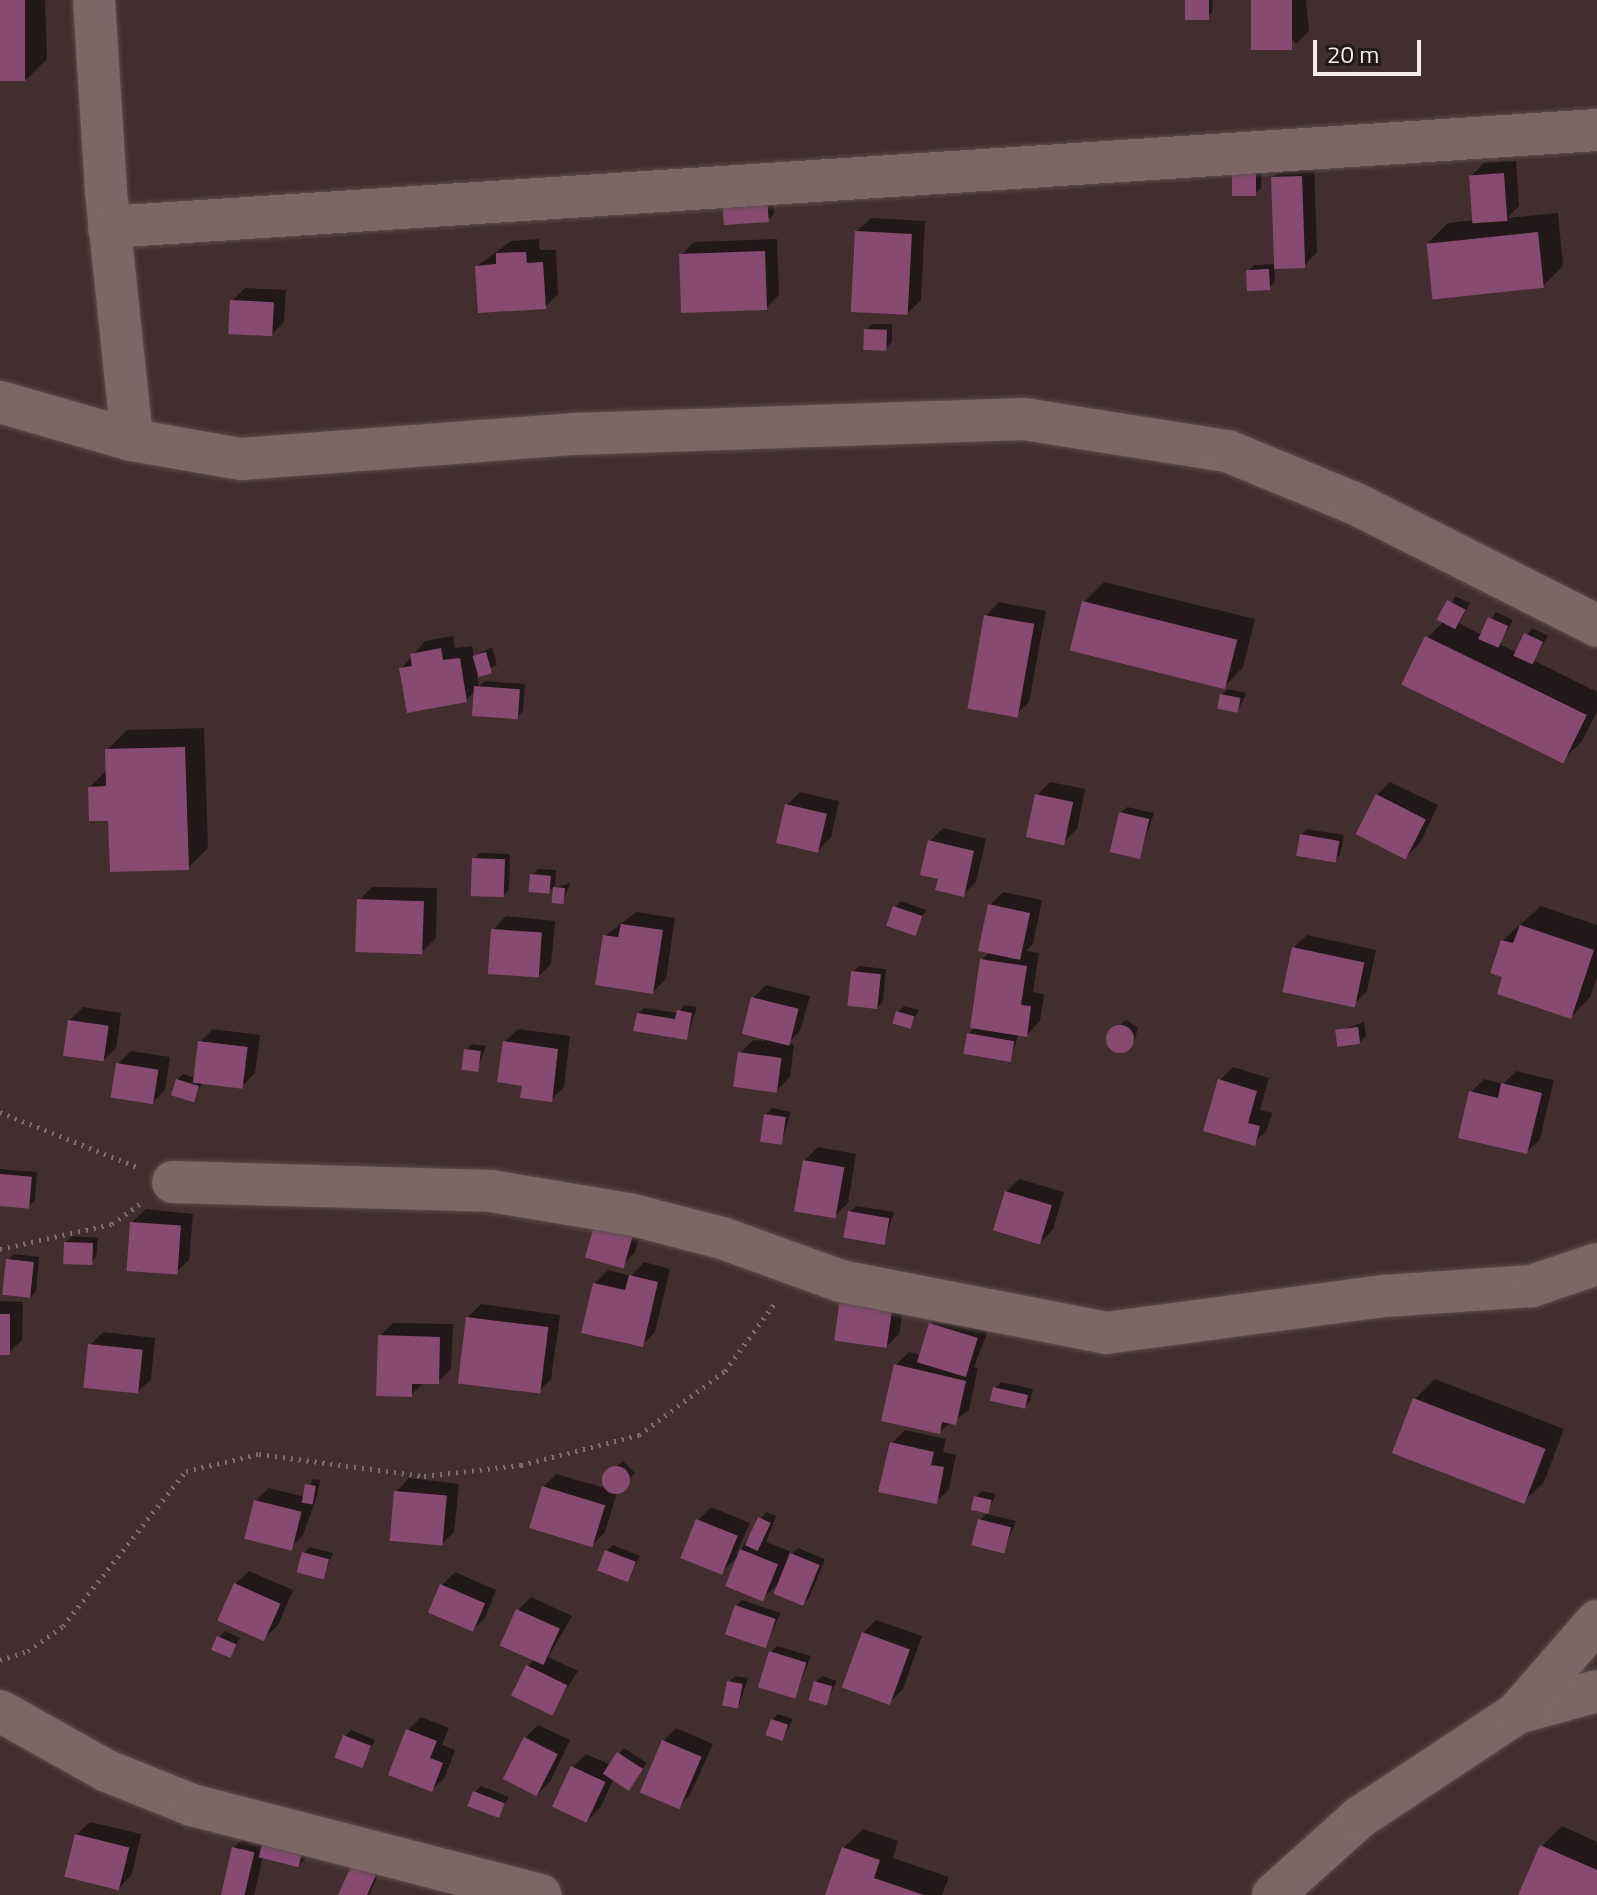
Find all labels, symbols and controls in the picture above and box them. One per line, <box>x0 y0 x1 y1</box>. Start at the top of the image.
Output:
scale bar <box>1317 24 1425 74</box>
text: 20 m <box>1327 36 1379 72</box>

